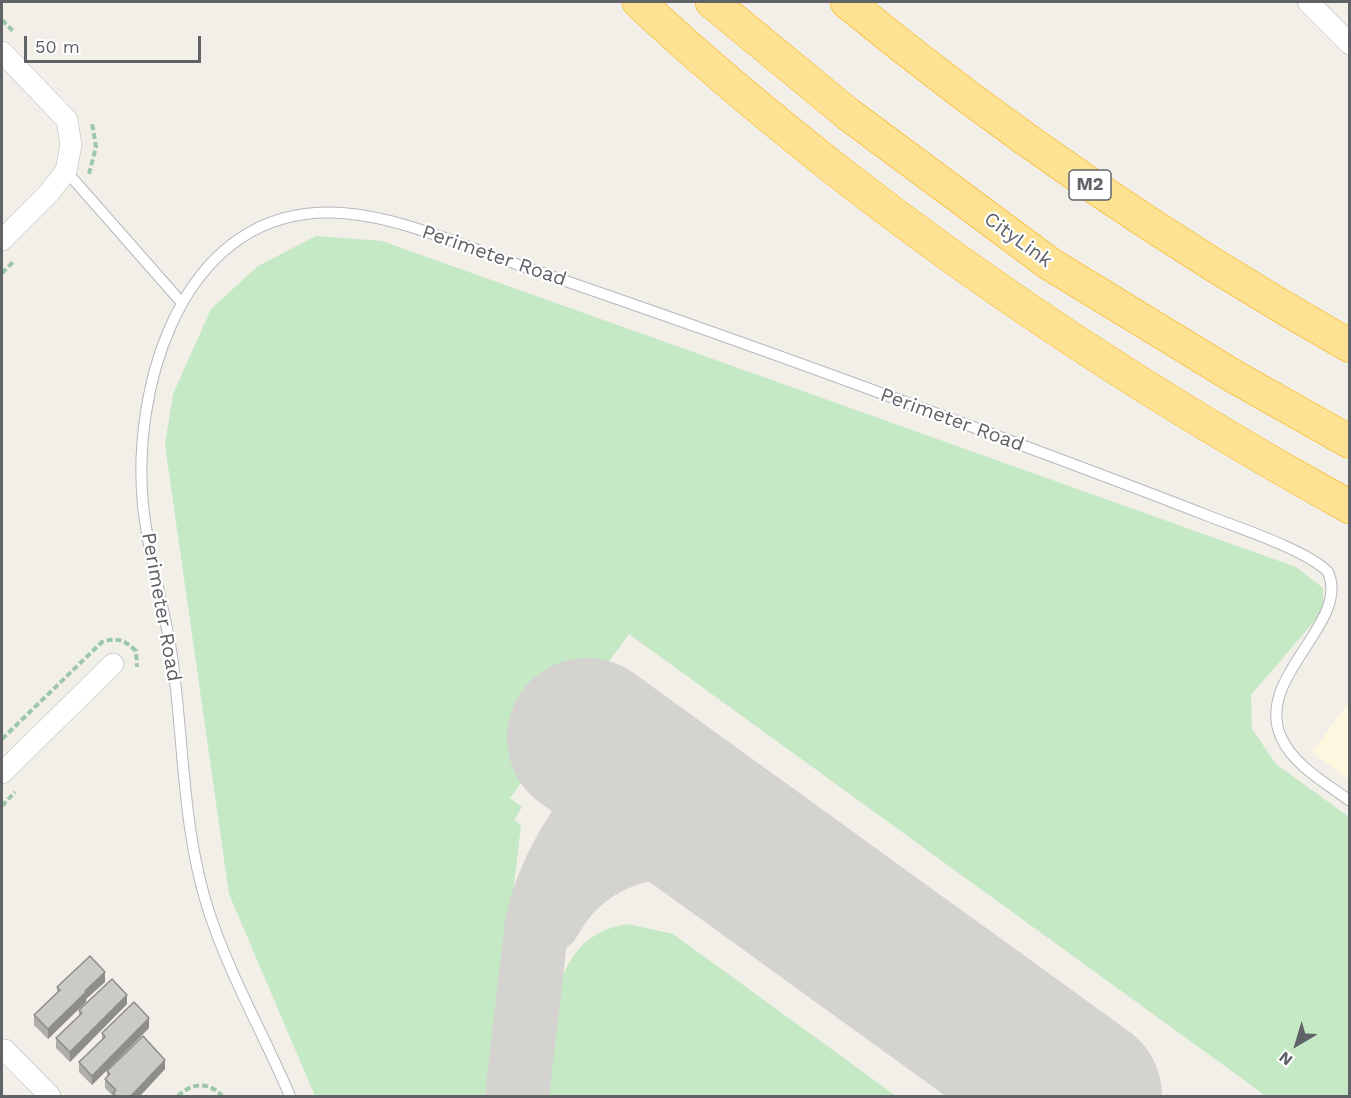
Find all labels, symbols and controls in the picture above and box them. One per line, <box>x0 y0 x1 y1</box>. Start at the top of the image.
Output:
scale bar <box>27 24 204 62</box>
text: 50 m <box>35 36 80 57</box>
road number: M2 <box>1069 170 1111 200</box>
street label: CityLink <box>979 207 1057 273</box>
street label: Perimeter Road <box>419 220 569 292</box>
street label: Perimeter Road <box>877 383 1027 457</box>
street label: Perimeter Road <box>136 531 186 683</box>
north arrow <box>1267 1014 1327 1074</box>
text: N <box>1275 1047 1296 1070</box>

